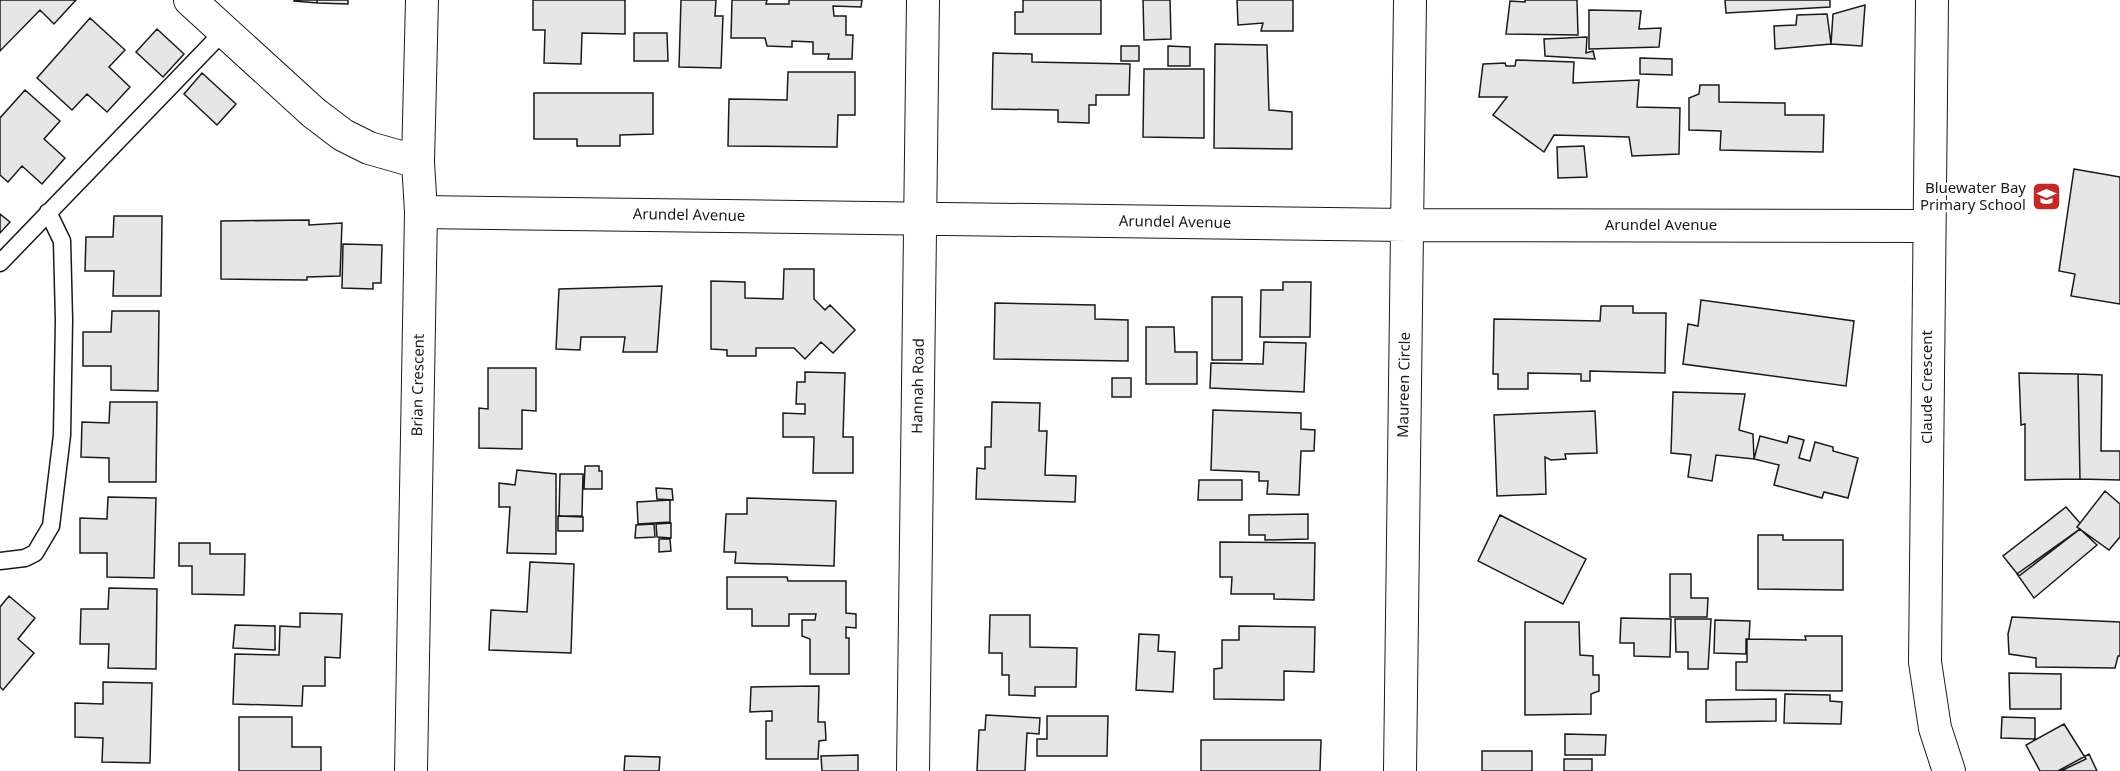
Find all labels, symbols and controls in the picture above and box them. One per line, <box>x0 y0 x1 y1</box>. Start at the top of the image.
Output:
place label: Bluewater Bay Primary School <box>1920 177 2026 214</box>
school or university icon: Bluewater Bay Primary School <box>2031 181 2063 213</box>
street label: Arundel Avenue <box>633 203 745 225</box>
street label: Arundel Avenue <box>1119 210 1231 232</box>
street label: Arundel Avenue <box>1605 214 1717 234</box>
street label: Claude Crescent <box>1916 329 1936 444</box>
street label: Maureen Circle <box>1392 332 1414 438</box>
street label: Brian Crescent <box>406 333 428 437</box>
street label: Hannah Road <box>906 338 928 434</box>

